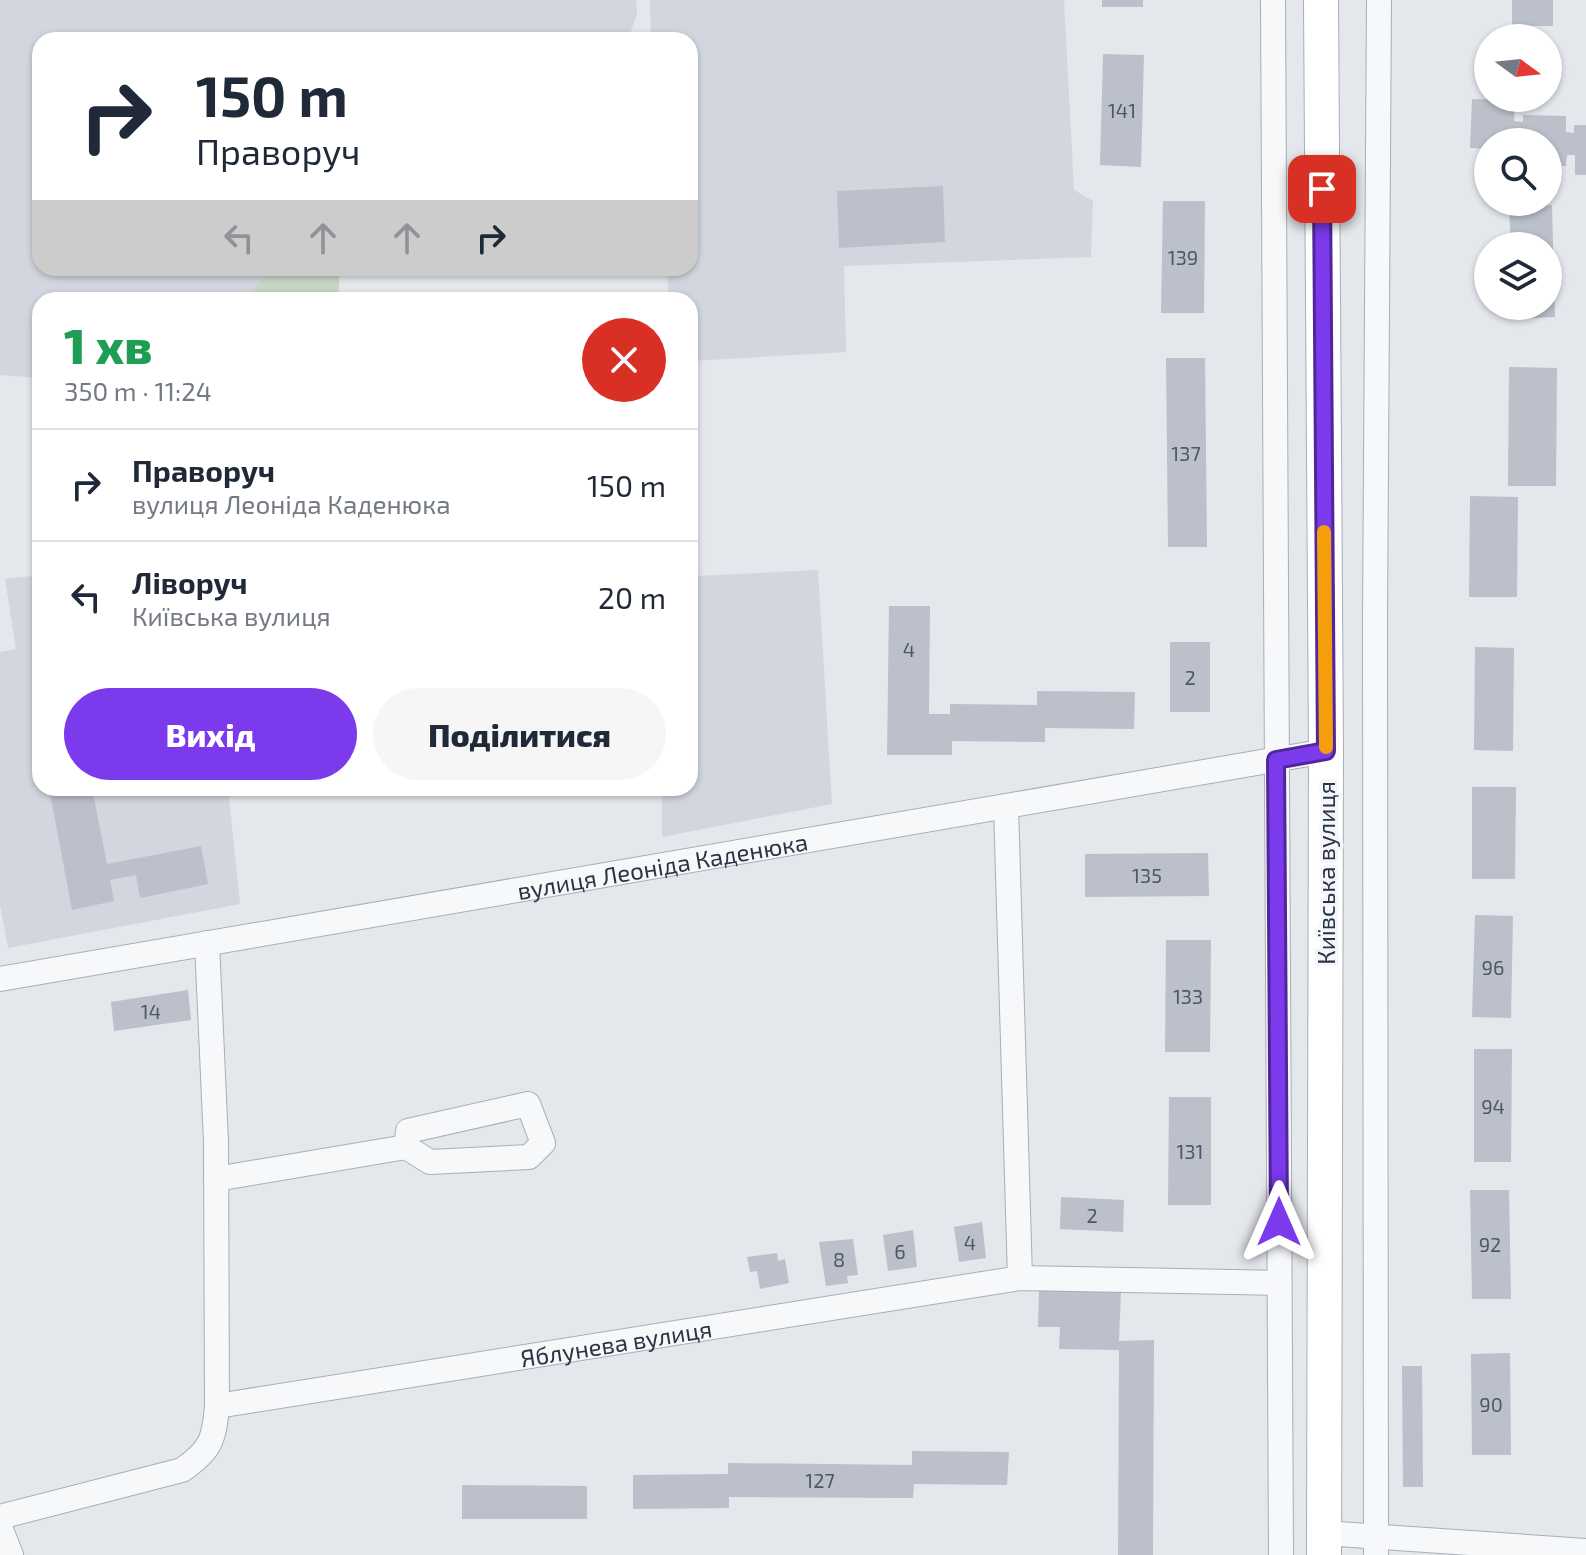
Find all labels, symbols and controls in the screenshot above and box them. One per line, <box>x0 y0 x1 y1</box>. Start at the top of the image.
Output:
north arrow <box>1474 24 1562 112</box>
map controls <box>1474 24 1562 320</box>
text: 150 m <box>196 61 348 128</box>
icon: right <box>64 64 168 168</box>
house number: 141 <box>1108 98 1136 122</box>
button: search <box>1474 128 1562 216</box>
text: Праворуч <box>196 129 361 172</box>
pin <box>1288 155 1356 223</box>
icon: arrive <box>1300 167 1344 211</box>
icon: left <box>217 216 261 260</box>
icon: ahead <box>301 216 345 260</box>
icon: ahead <box>385 216 429 260</box>
icon: right <box>469 216 513 260</box>
button: layers <box>1474 232 1562 320</box>
house number: 139 <box>1168 245 1198 269</box>
text: 1 хв <box>64 316 152 374</box>
button: close <box>582 318 666 402</box>
text: 350 m · 11:24 <box>64 375 212 406</box>
house number: 137 <box>1171 441 1201 465</box>
text: Праворуч <box>132 452 275 488</box>
icon: right <box>64 463 108 507</box>
text: 150 m <box>587 467 666 503</box>
text: вулиця Леоніда Каденюка <box>132 488 451 519</box>
text: Ліворуч <box>132 564 248 600</box>
icon: left <box>64 575 108 619</box>
text: 20 m <box>598 579 666 615</box>
text: Київська вулиця <box>132 600 331 631</box>
house number: 4 <box>903 637 915 661</box>
house number: 2 <box>1184 665 1196 689</box>
button: Вихід <box>64 688 357 780</box>
button: Поділитися <box>373 688 666 780</box>
street label: Київська вулиця <box>1311 781 1341 965</box>
street label: вулиця Леоніда Каденюка <box>515 826 810 904</box>
house number: 135 <box>1132 863 1162 887</box>
house number: 96 <box>1482 955 1504 979</box>
house number: 133 <box>1173 984 1203 1008</box>
house number: 14 <box>141 999 161 1023</box>
house number: 94 <box>1481 1094 1505 1118</box>
house number: 131 <box>1176 1139 1204 1163</box>
position arrow <box>1237 1180 1321 1264</box>
house number: 2 <box>1086 1203 1098 1227</box>
house number: 4 <box>964 1230 976 1254</box>
house number: 92 <box>1479 1232 1501 1256</box>
house number: 6 <box>894 1239 906 1263</box>
house number: 8 <box>833 1247 845 1271</box>
street label: Яблунева вулиця <box>518 1313 714 1372</box>
house number: 90 <box>1479 1392 1503 1416</box>
house number: 127 <box>805 1468 835 1492</box>

